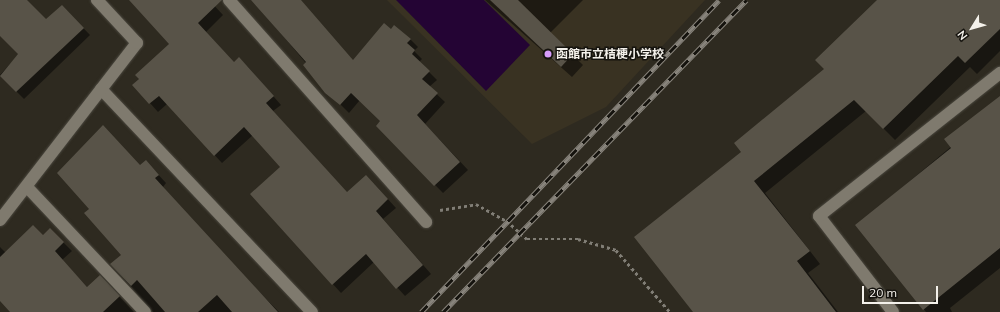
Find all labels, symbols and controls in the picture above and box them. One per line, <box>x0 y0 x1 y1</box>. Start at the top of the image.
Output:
north arrow <box>952 8 992 48</box>
text: N <box>954 28 971 43</box>
place label: 函館市立桔梗小学校 <box>556 47 664 61</box>
marker: 函館市立桔梗小学校 <box>543 49 553 59</box>
scale bar <box>864 278 940 304</box>
text: 20 m <box>869 285 897 300</box>

